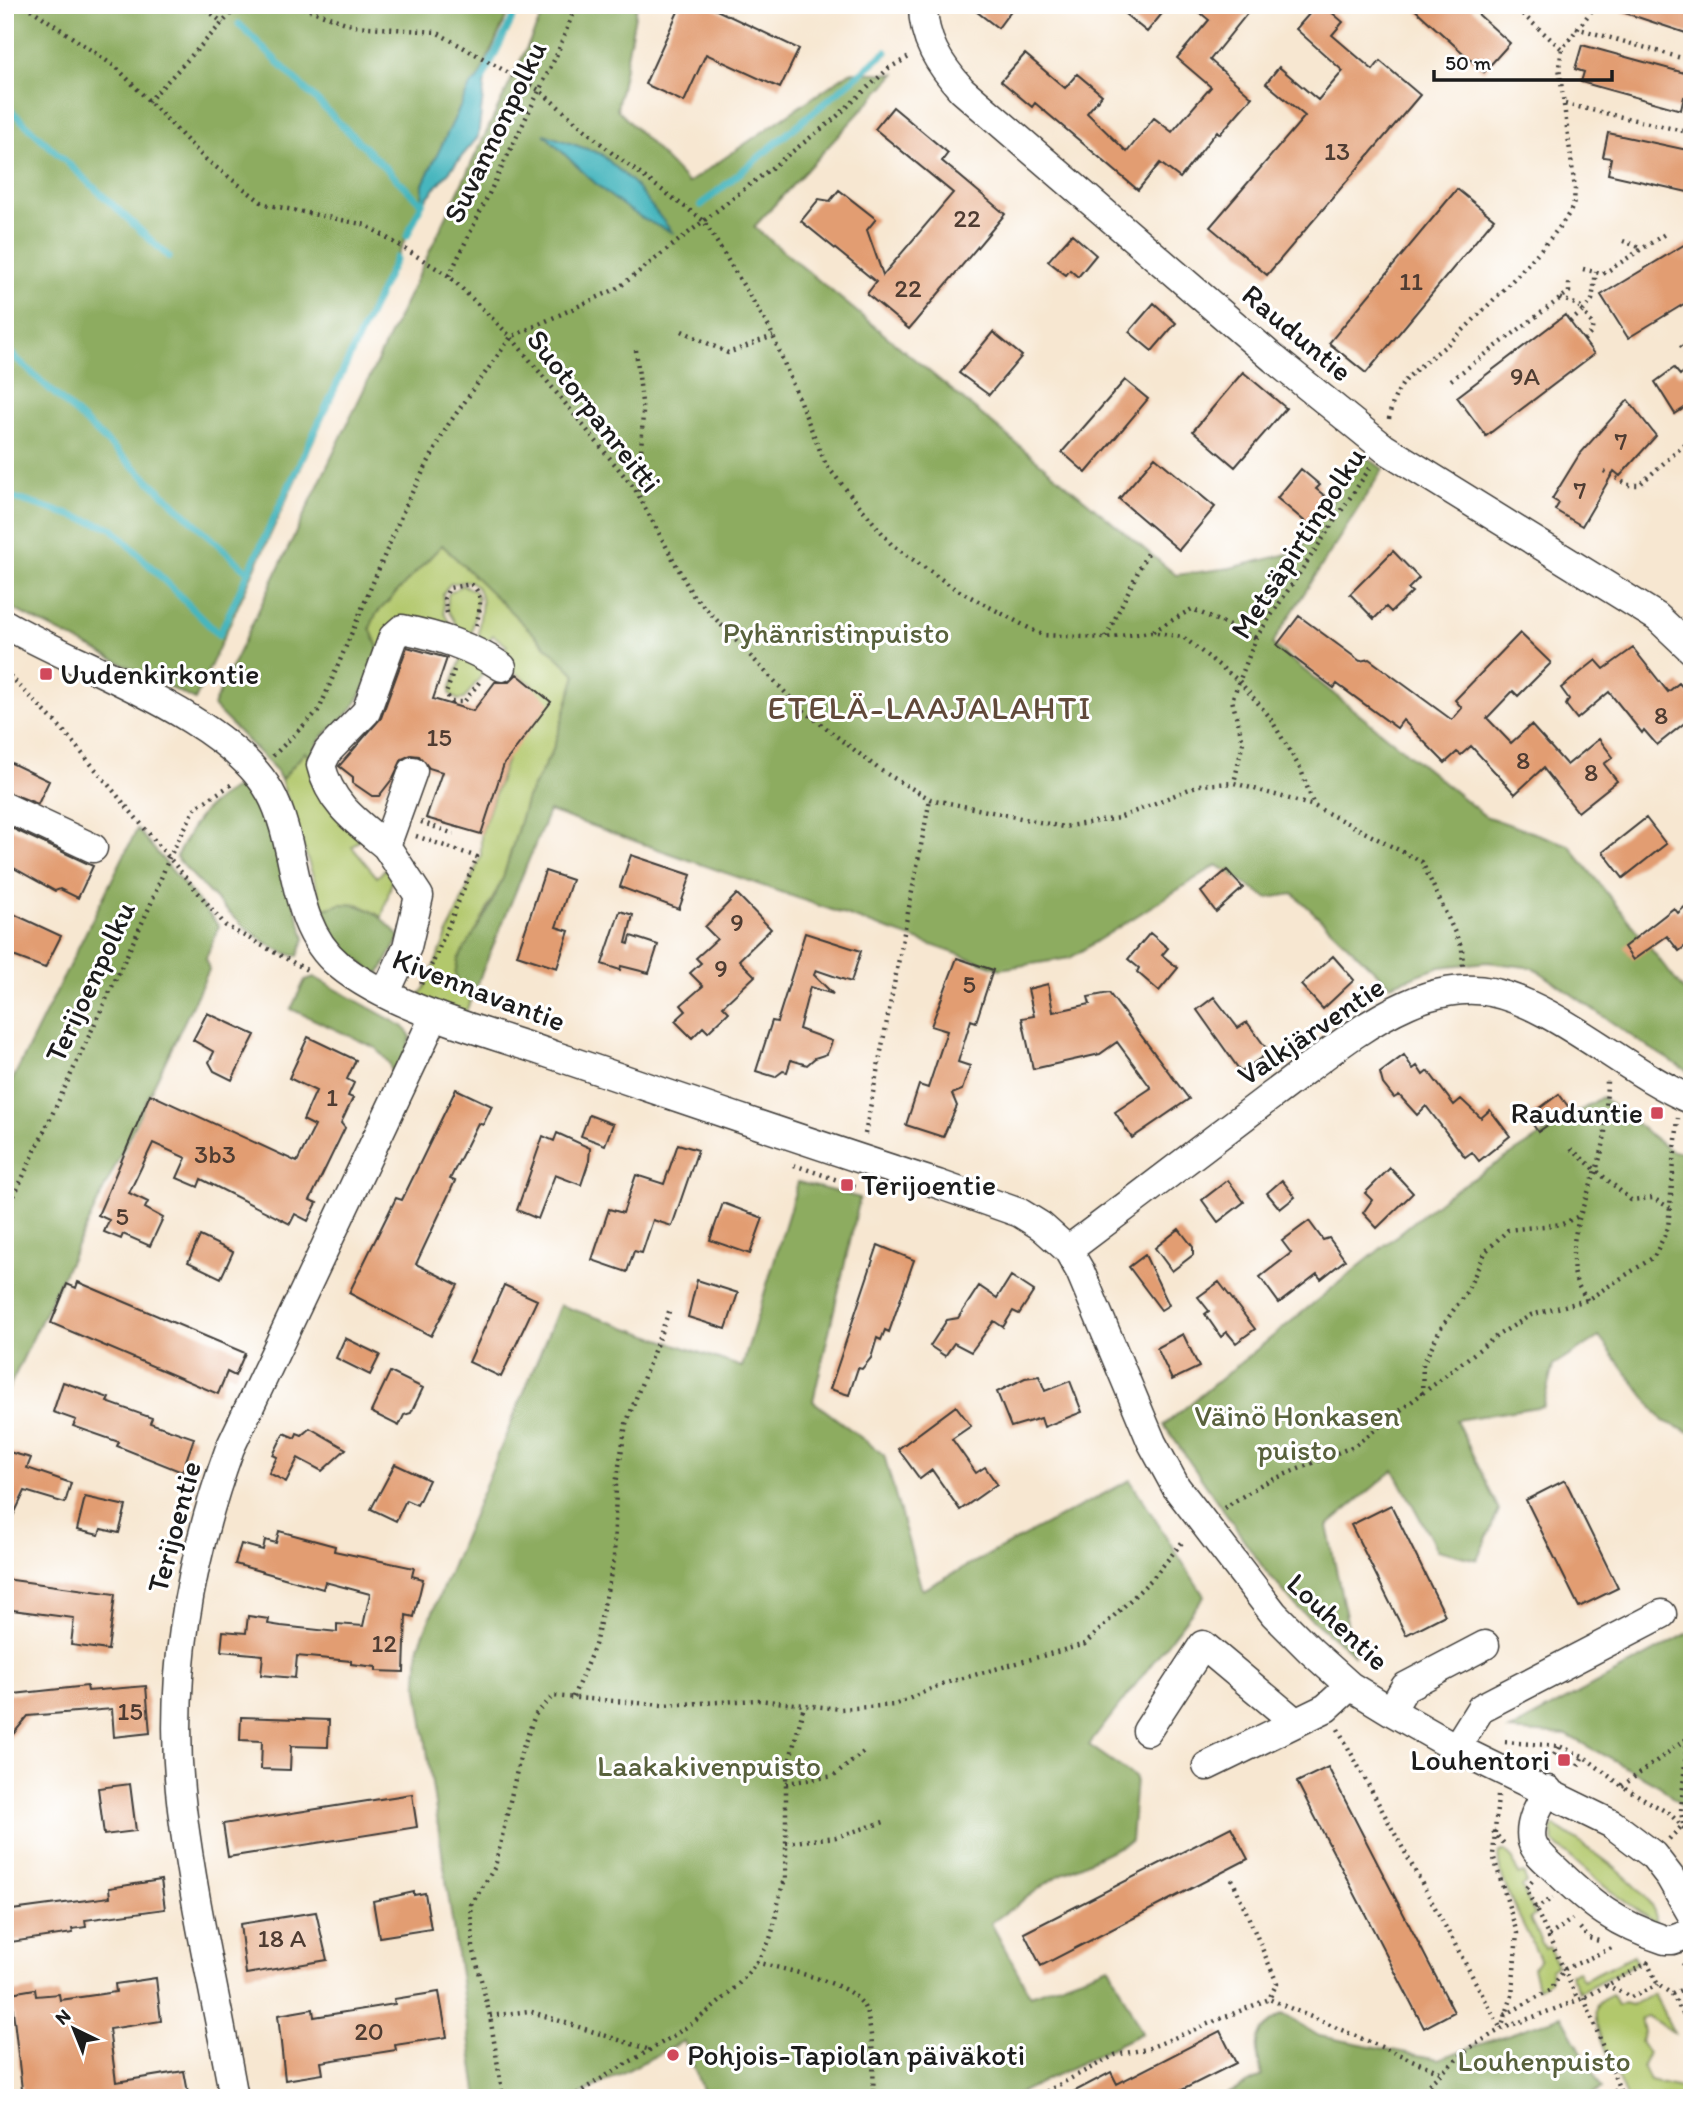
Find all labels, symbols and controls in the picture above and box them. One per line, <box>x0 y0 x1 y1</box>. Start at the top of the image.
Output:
street label: Suvannonpolku <box>435 35 554 229</box>
scale bar <box>1434 38 1613 82</box>
text: 50 m <box>1445 50 1492 75</box>
house number: 13 <box>1324 135 1350 167</box>
house number: 22 <box>953 202 981 234</box>
house number: 11 <box>1399 265 1423 297</box>
house number: 22 <box>894 272 922 304</box>
street label: Rauduntie <box>1235 276 1360 389</box>
street label: Suotorpanreitti <box>519 322 670 500</box>
house number: 9A <box>1510 360 1540 392</box>
house number: 7 <box>1615 425 1628 457</box>
street label: Metsäpirtinpolku <box>1222 440 1373 646</box>
house number: 7 <box>1574 474 1587 506</box>
park label: Pyhänristinpuisto <box>723 614 949 651</box>
place label: Uudenkirkontie <box>60 655 259 692</box>
marker: Uudenkirkontie <box>38 666 54 682</box>
district label: ETELÄ-LAAJALAHTI <box>767 688 1093 727</box>
house number: 8 <box>1654 699 1668 731</box>
house number: 15 <box>426 721 452 753</box>
house number: 8 <box>1516 744 1530 776</box>
house number: 8 <box>1584 756 1598 788</box>
street label: Terijoenpolku <box>36 895 143 1068</box>
house number: 9 <box>730 906 744 938</box>
street label: Kivennavantie <box>387 940 571 1039</box>
house number: 9 <box>714 952 728 984</box>
house number: 5 <box>962 968 976 1000</box>
street label: Valkjärventie <box>1230 968 1391 1093</box>
house number: 1 <box>326 1081 338 1113</box>
place label: Rauduntie <box>1510 1094 1643 1131</box>
marker: Rauduntie <box>1649 1105 1665 1121</box>
house number: 3b3 <box>194 1138 236 1170</box>
place label: Terijoentie <box>861 1166 996 1203</box>
marker: Terijoentie <box>839 1177 855 1193</box>
house number: 5 <box>115 1200 129 1232</box>
park label: Väinö Honkasen puisto <box>1194 1397 1400 1468</box>
street label: Terijoentie <box>138 1457 209 1597</box>
street label: Louhentie <box>1279 1565 1397 1678</box>
house number: 12 <box>371 1627 397 1659</box>
house number: 15 <box>117 1695 143 1727</box>
place label: Louhentori <box>1410 1741 1550 1778</box>
park label: Laakakivenpuisto <box>597 1747 821 1784</box>
marker: Louhentori <box>1556 1752 1572 1768</box>
house number: 18 A <box>258 1922 307 1954</box>
north arrow <box>38 1994 108 2064</box>
text: N <box>50 2004 75 2030</box>
house number: 20 <box>354 2015 384 2047</box>
place label: Pohjois-Tapiolan päiväkoti <box>687 2036 1025 2073</box>
park label: Louhenpuisto <box>1457 2042 1631 2079</box>
marker: Pohjois-Tapiolan päiväkoti <box>665 2047 681 2063</box>

